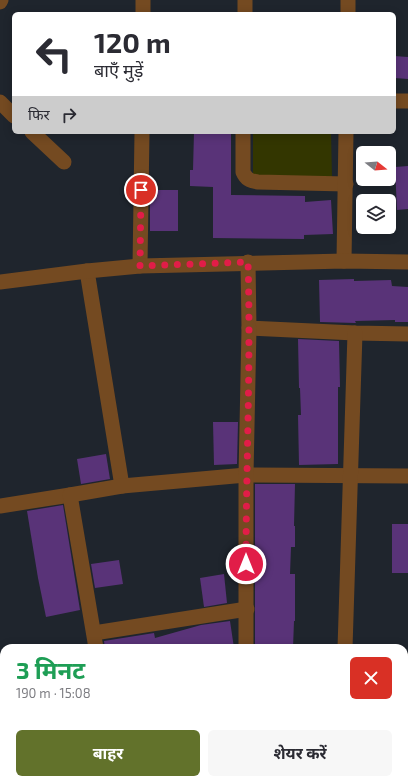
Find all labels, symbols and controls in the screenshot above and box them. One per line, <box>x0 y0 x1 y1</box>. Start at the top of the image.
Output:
text: 120 m <box>94 25 171 59</box>
icon: left <box>28 28 80 80</box>
text: बाएँ मुड़ें <box>94 59 143 81</box>
icon: right <box>58 104 80 126</box>
text: फिर <box>28 105 50 123</box>
north arrow <box>356 146 396 186</box>
map controls <box>356 146 396 234</box>
pin <box>124 173 158 207</box>
icon: arrive <box>130 179 152 201</box>
button: layers <box>356 194 396 234</box>
position arrow <box>225 543 267 585</box>
text: 3 मिनट <box>16 655 85 684</box>
button: close <box>350 657 392 699</box>
text: 190 m · 15:08 <box>16 685 91 701</box>
button: बाहर <box>16 730 200 776</box>
button: शेयर करें <box>208 730 392 776</box>

